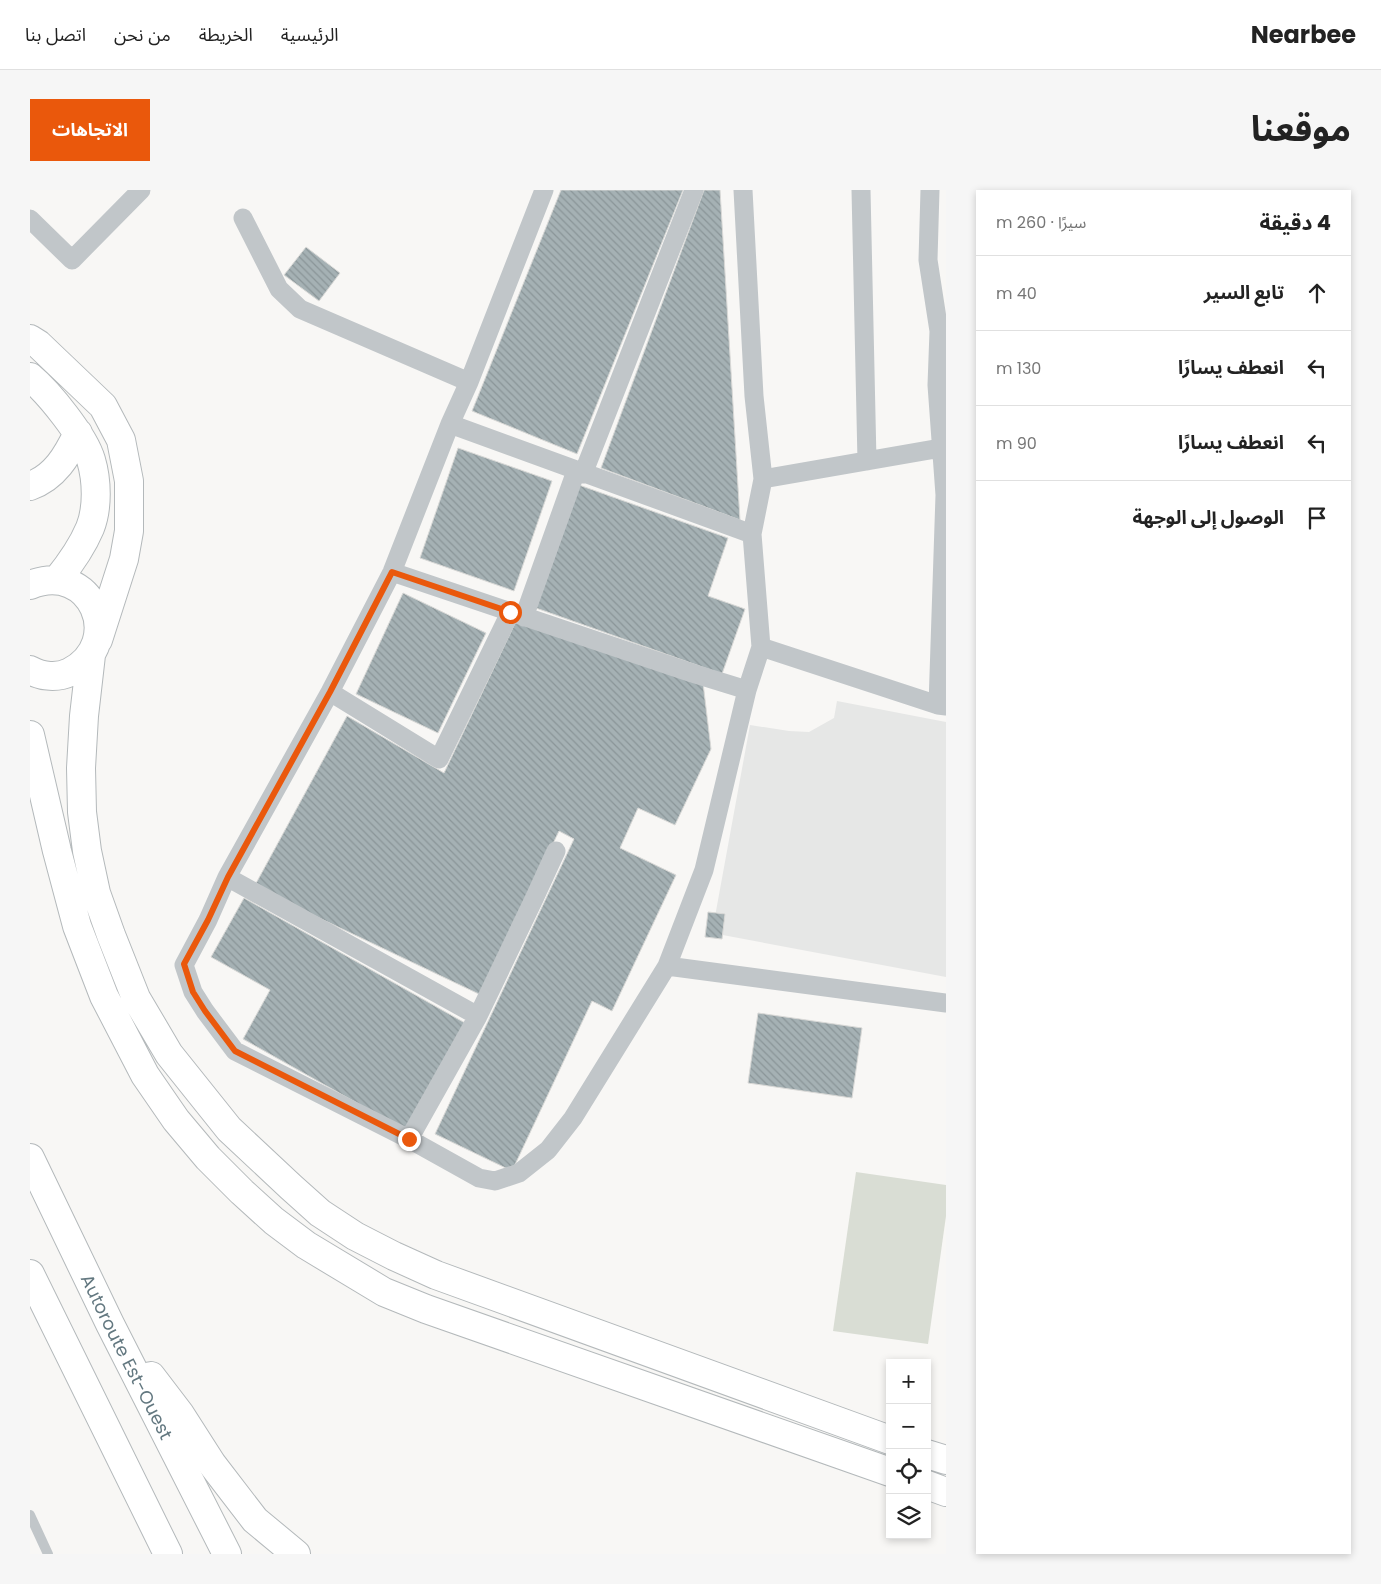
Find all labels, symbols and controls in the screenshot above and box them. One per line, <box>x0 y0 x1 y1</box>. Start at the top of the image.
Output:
text: Nearbee <box>1251 18 1356 51</box>
text: اتصل بنا <box>25 22 86 47</box>
text: من نحن <box>114 22 171 47</box>
text: الخريطة <box>199 22 253 47</box>
text: الرئيسية <box>281 22 339 47</box>
button: الاتجاهات <box>30 99 150 161</box>
text: موقعنا <box>1251 104 1351 153</box>
text: 4 دقيقة <box>1259 208 1331 237</box>
text: سيرًا · 260 m <box>996 211 1086 234</box>
text: تابع السير <box>1204 279 1284 306</box>
icon: ahead <box>1303 279 1331 307</box>
text: 40 m <box>996 282 1037 305</box>
text: انعطف يسارًا <box>1178 354 1284 381</box>
icon: left <box>1303 354 1331 382</box>
text: 130 m <box>996 357 1041 380</box>
text: انعطف يسارًا <box>1178 429 1284 456</box>
icon: left <box>1303 429 1331 457</box>
text: 90 m <box>996 432 1037 455</box>
text: الوصول إلى الوجهة <box>1132 504 1284 531</box>
icon: arrive <box>1303 504 1331 532</box>
route start <box>499 601 522 624</box>
route end <box>398 1128 421 1151</box>
street label: Autoroute Est-Ouest <box>75 1270 179 1444</box>
map controls <box>886 1359 931 1539</box>
button: + <box>886 1359 931 1404</box>
button: − <box>886 1404 931 1449</box>
button: locate <box>886 1449 931 1494</box>
button: layers <box>886 1494 931 1539</box>

